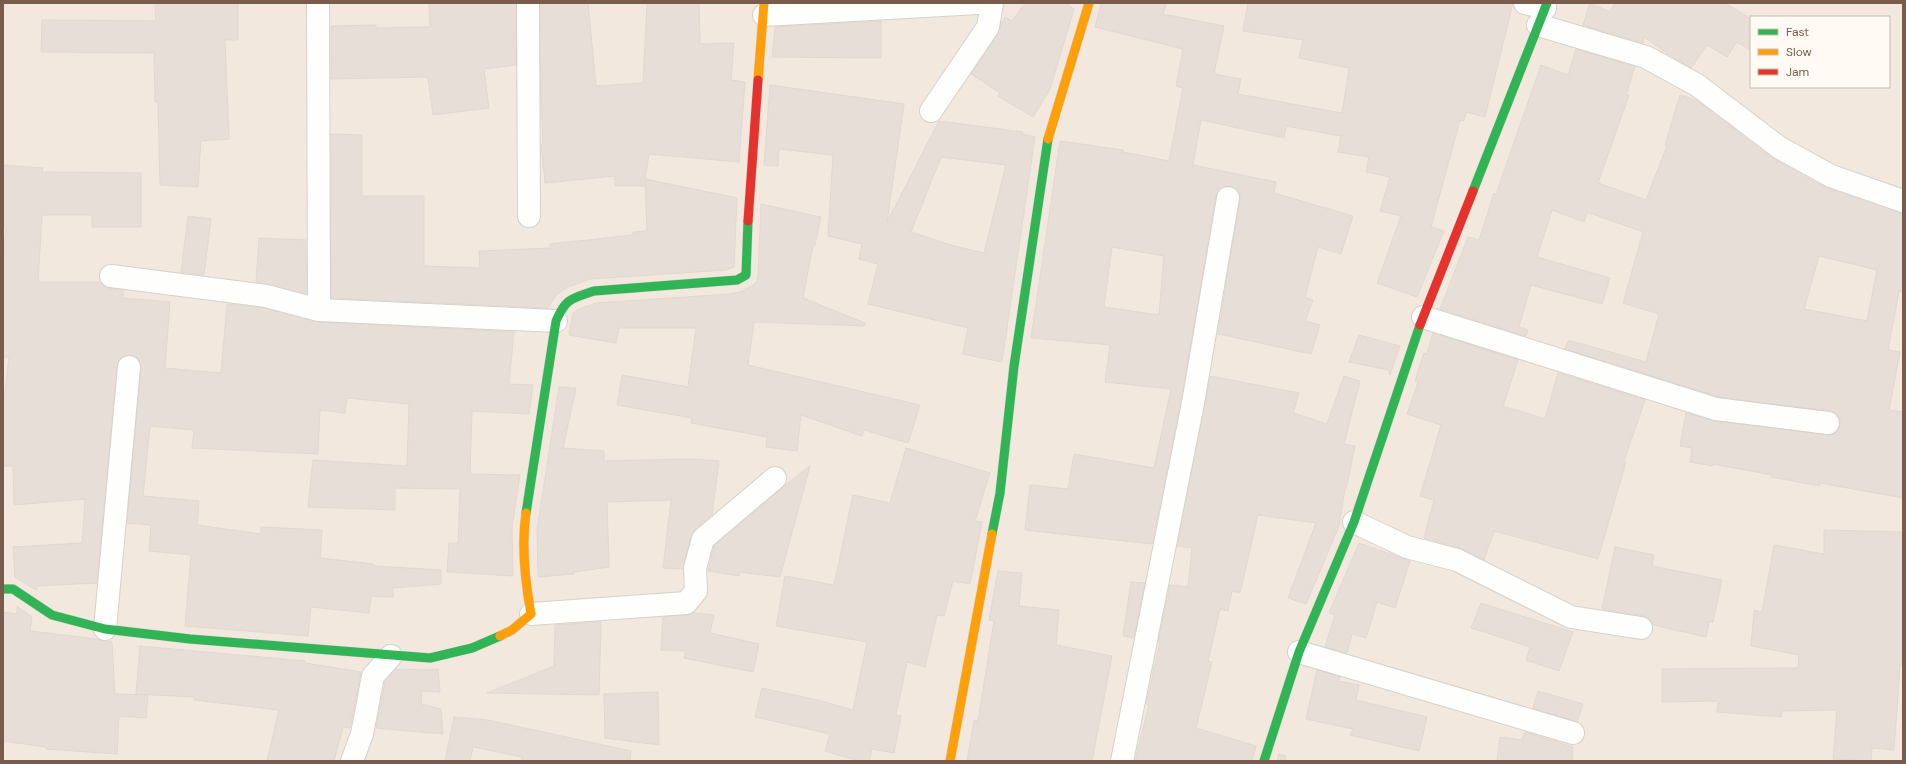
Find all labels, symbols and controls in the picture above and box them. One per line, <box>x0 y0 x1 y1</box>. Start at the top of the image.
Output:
legend <box>1750 16 1890 88</box>
text: Fast <box>1786 24 1809 40</box>
text: Slow <box>1786 44 1812 60</box>
text: Jam <box>1786 64 1809 80</box>

